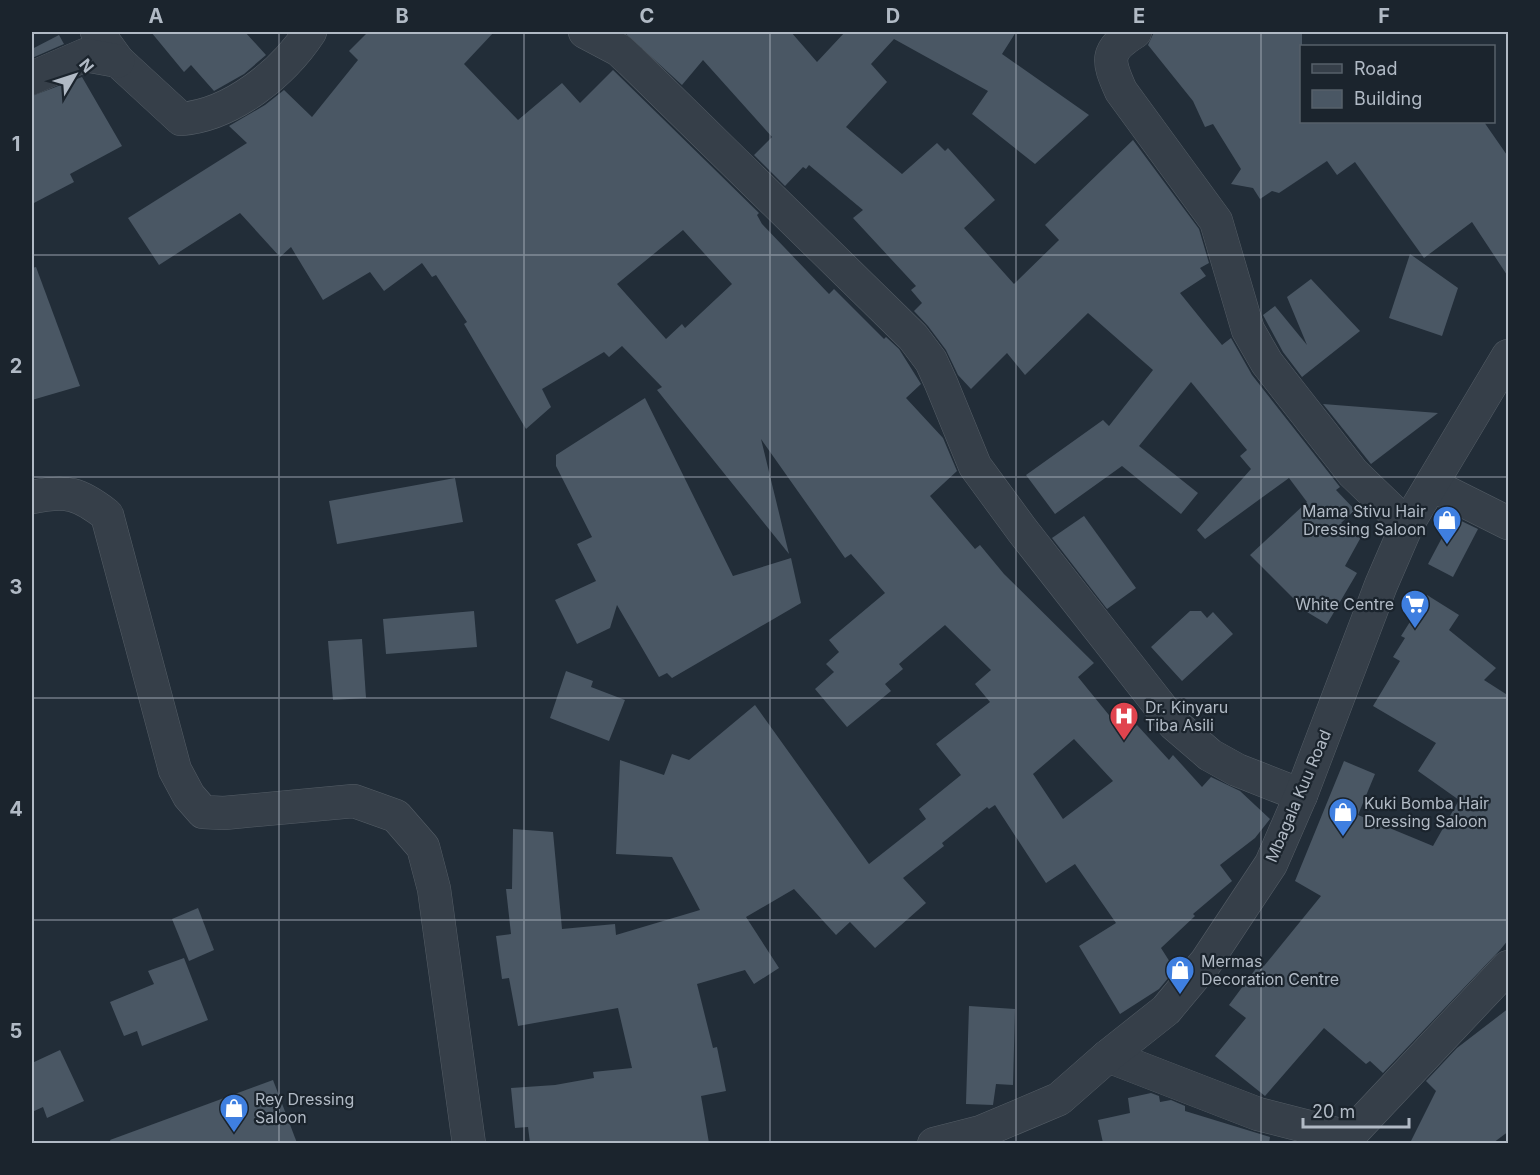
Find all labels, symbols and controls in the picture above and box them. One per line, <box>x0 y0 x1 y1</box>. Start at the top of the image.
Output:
text: A <box>149 4 164 28</box>
text: B <box>395 4 409 28</box>
text: C <box>640 4 654 28</box>
text: D <box>886 4 900 28</box>
text: E <box>1133 4 1145 28</box>
text: F <box>1378 4 1390 28</box>
north arrow <box>45 45 105 105</box>
legend <box>1300 45 1495 123</box>
text: N <box>75 55 98 77</box>
text: Road <box>1354 58 1397 79</box>
text: Building <box>1354 88 1422 109</box>
text: 1 <box>12 132 20 156</box>
text: 2 <box>10 354 22 378</box>
place label: Mama Stivu Hair Dressing Saloon <box>1302 501 1426 539</box>
shop icon: Mama Stivu Hair Dressing Saloon <box>1431 504 1463 546</box>
text: 3 <box>10 575 22 599</box>
supermarket icon: White Centre <box>1399 588 1431 630</box>
place label: White Centre <box>1295 594 1394 614</box>
place label: Dr. Kinyaru Tiba Asili <box>1145 697 1228 735</box>
hospital icon: Dr. Kinyaru Tiba Asili <box>1108 700 1140 742</box>
street label: Mbagala Kuu Road <box>1261 727 1335 865</box>
place label: Kuki Bomba Hair Dressing Saloon <box>1364 793 1489 831</box>
shop icon: Kuki Bomba Hair Dressing Saloon <box>1327 796 1359 838</box>
text: 4 <box>9 797 23 821</box>
place label: Mermas Decoration Centre <box>1201 951 1339 989</box>
shop icon: Mermas Decoration Centre <box>1164 954 1196 996</box>
text: 5 <box>10 1019 22 1043</box>
place label: Rey Dressing Saloon <box>255 1089 354 1127</box>
scale bar <box>1303 1091 1410 1129</box>
shop icon: Rey Dressing Saloon <box>218 1092 250 1134</box>
text: 20 m <box>1312 1101 1355 1122</box>

